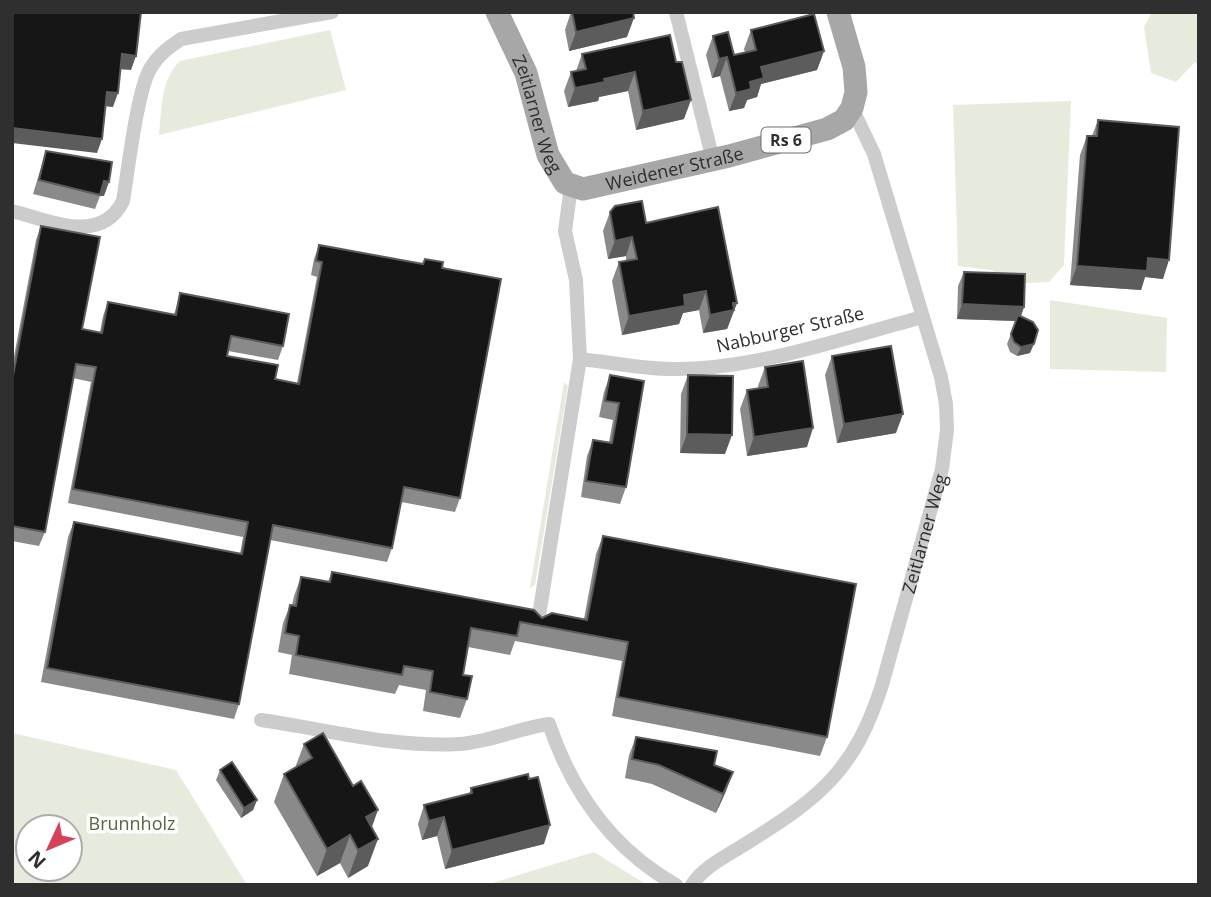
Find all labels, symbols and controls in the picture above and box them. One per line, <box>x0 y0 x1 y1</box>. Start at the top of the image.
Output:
street label: Zeitlarner Weg <box>507 51 568 178</box>
road number: Rs 6 <box>762 128 810 152</box>
street label: Weidener Straße <box>603 141 746 196</box>
street label: Nabburger Straße <box>714 300 866 358</box>
street label: Zeitlarner Weg <box>896 471 952 596</box>
park label: Brunnholz <box>89 811 175 835</box>
north arrow <box>14 813 84 883</box>
text: N <box>22 845 51 874</box>

